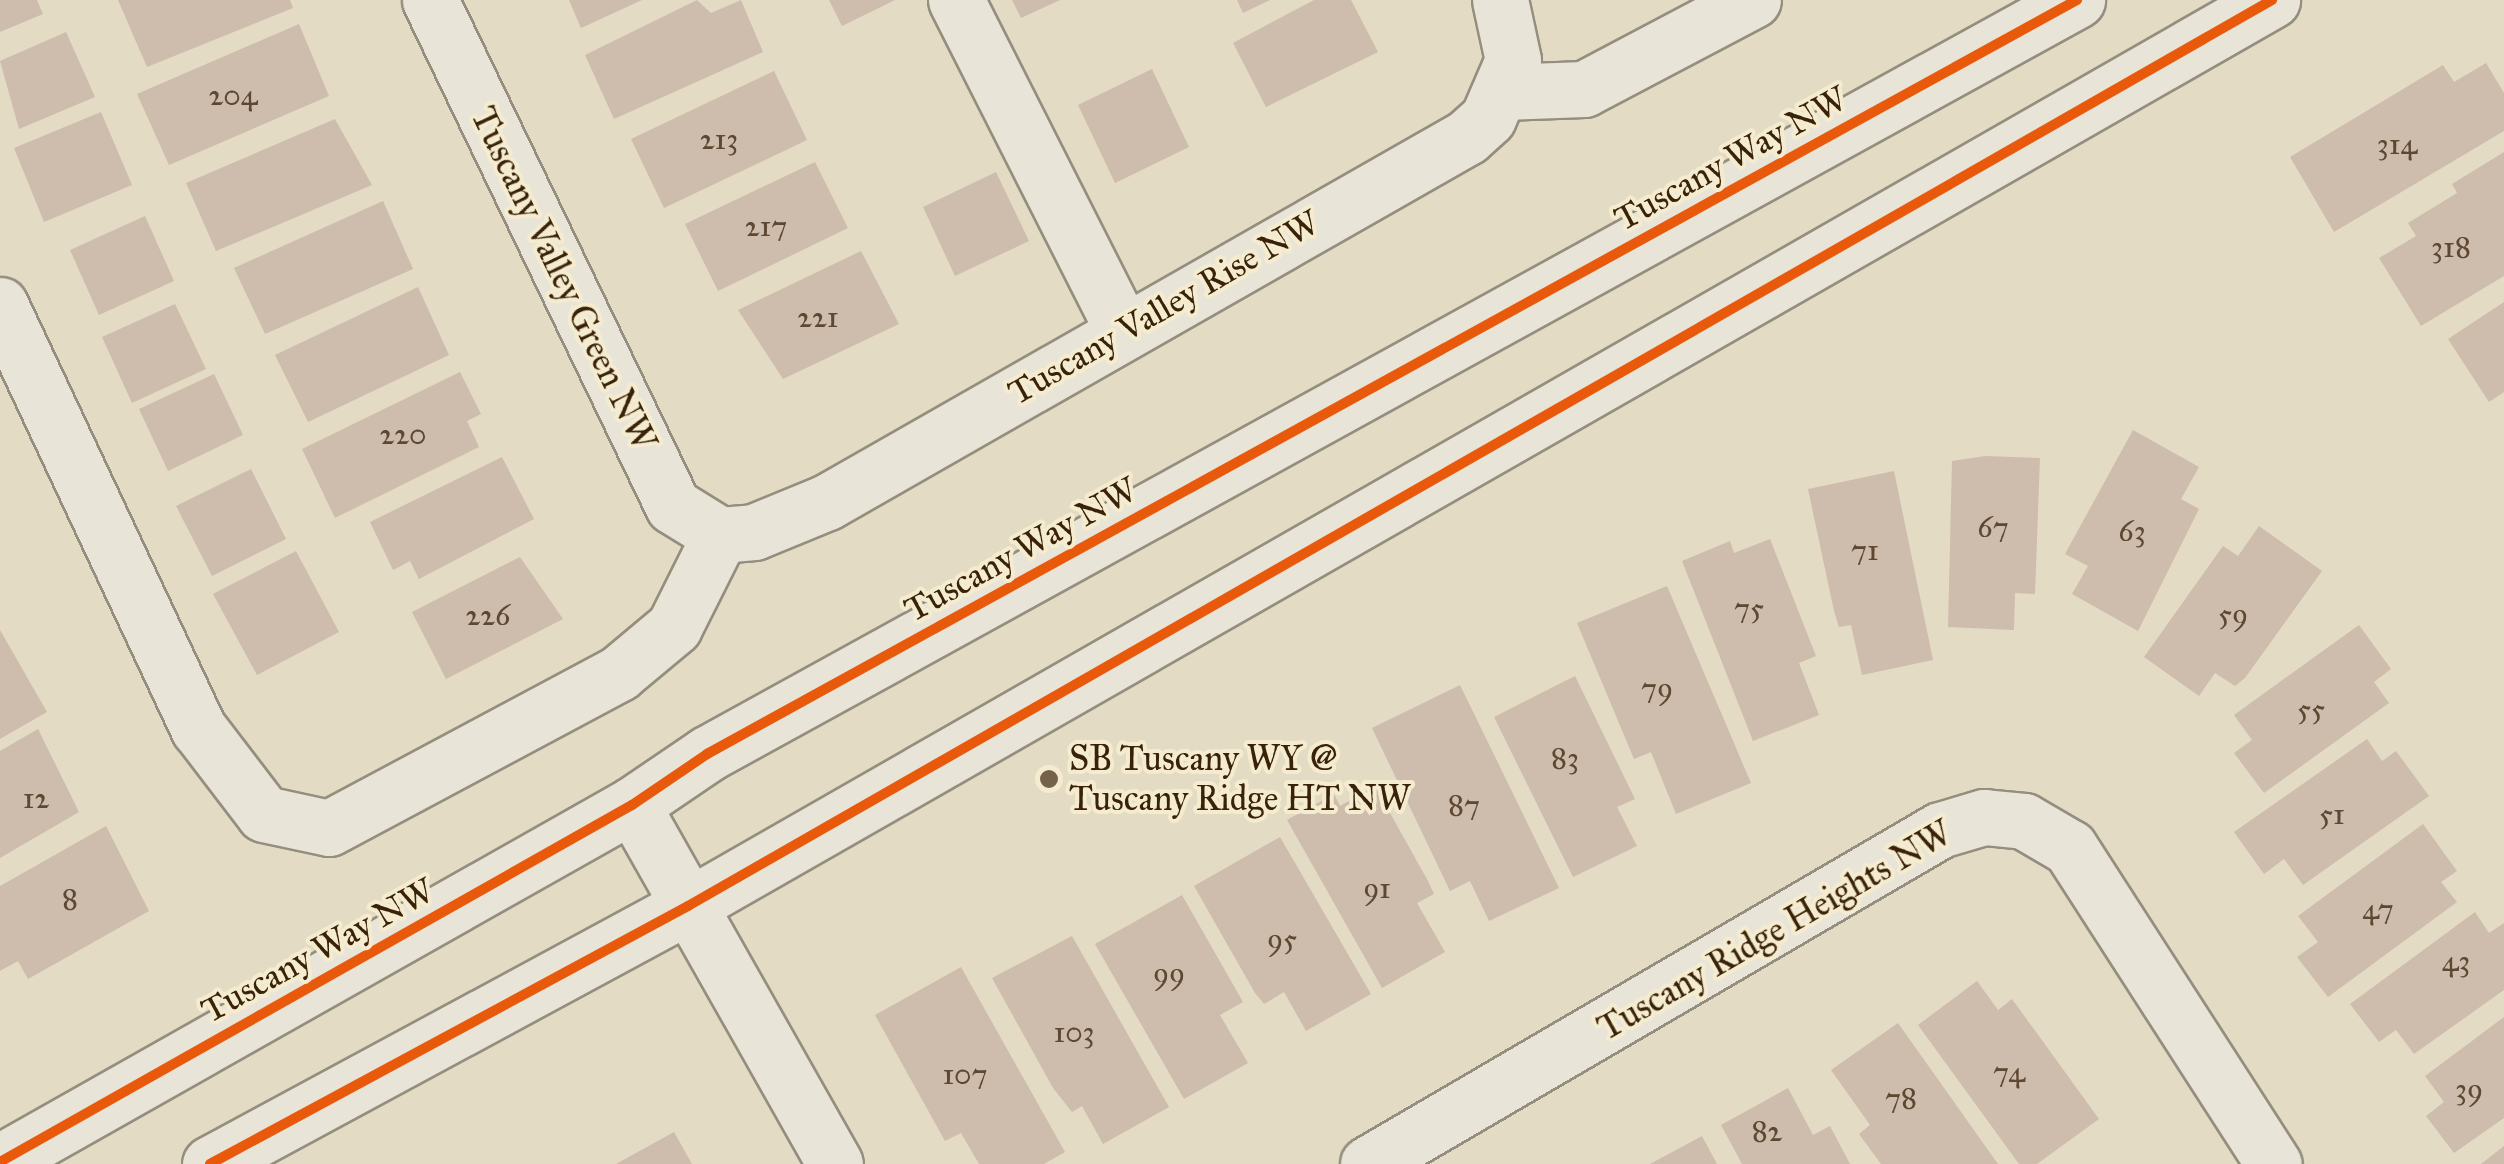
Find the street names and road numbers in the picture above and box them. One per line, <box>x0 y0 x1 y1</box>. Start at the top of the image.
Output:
street label: Tuscany Way NW <box>1607 78 1855 240</box>
street label: Tuscany Valley Green NW <box>461 100 665 458</box>
street label: Tuscany Valley Rise NW <box>1001 202 1327 414</box>
street label: Tuscany Way NW <box>897 469 1145 631</box>
street label: Tuscany Ridge Heights NW <box>1590 812 1960 1050</box>
street label: Tuscany Way NW <box>194 870 442 1032</box>

